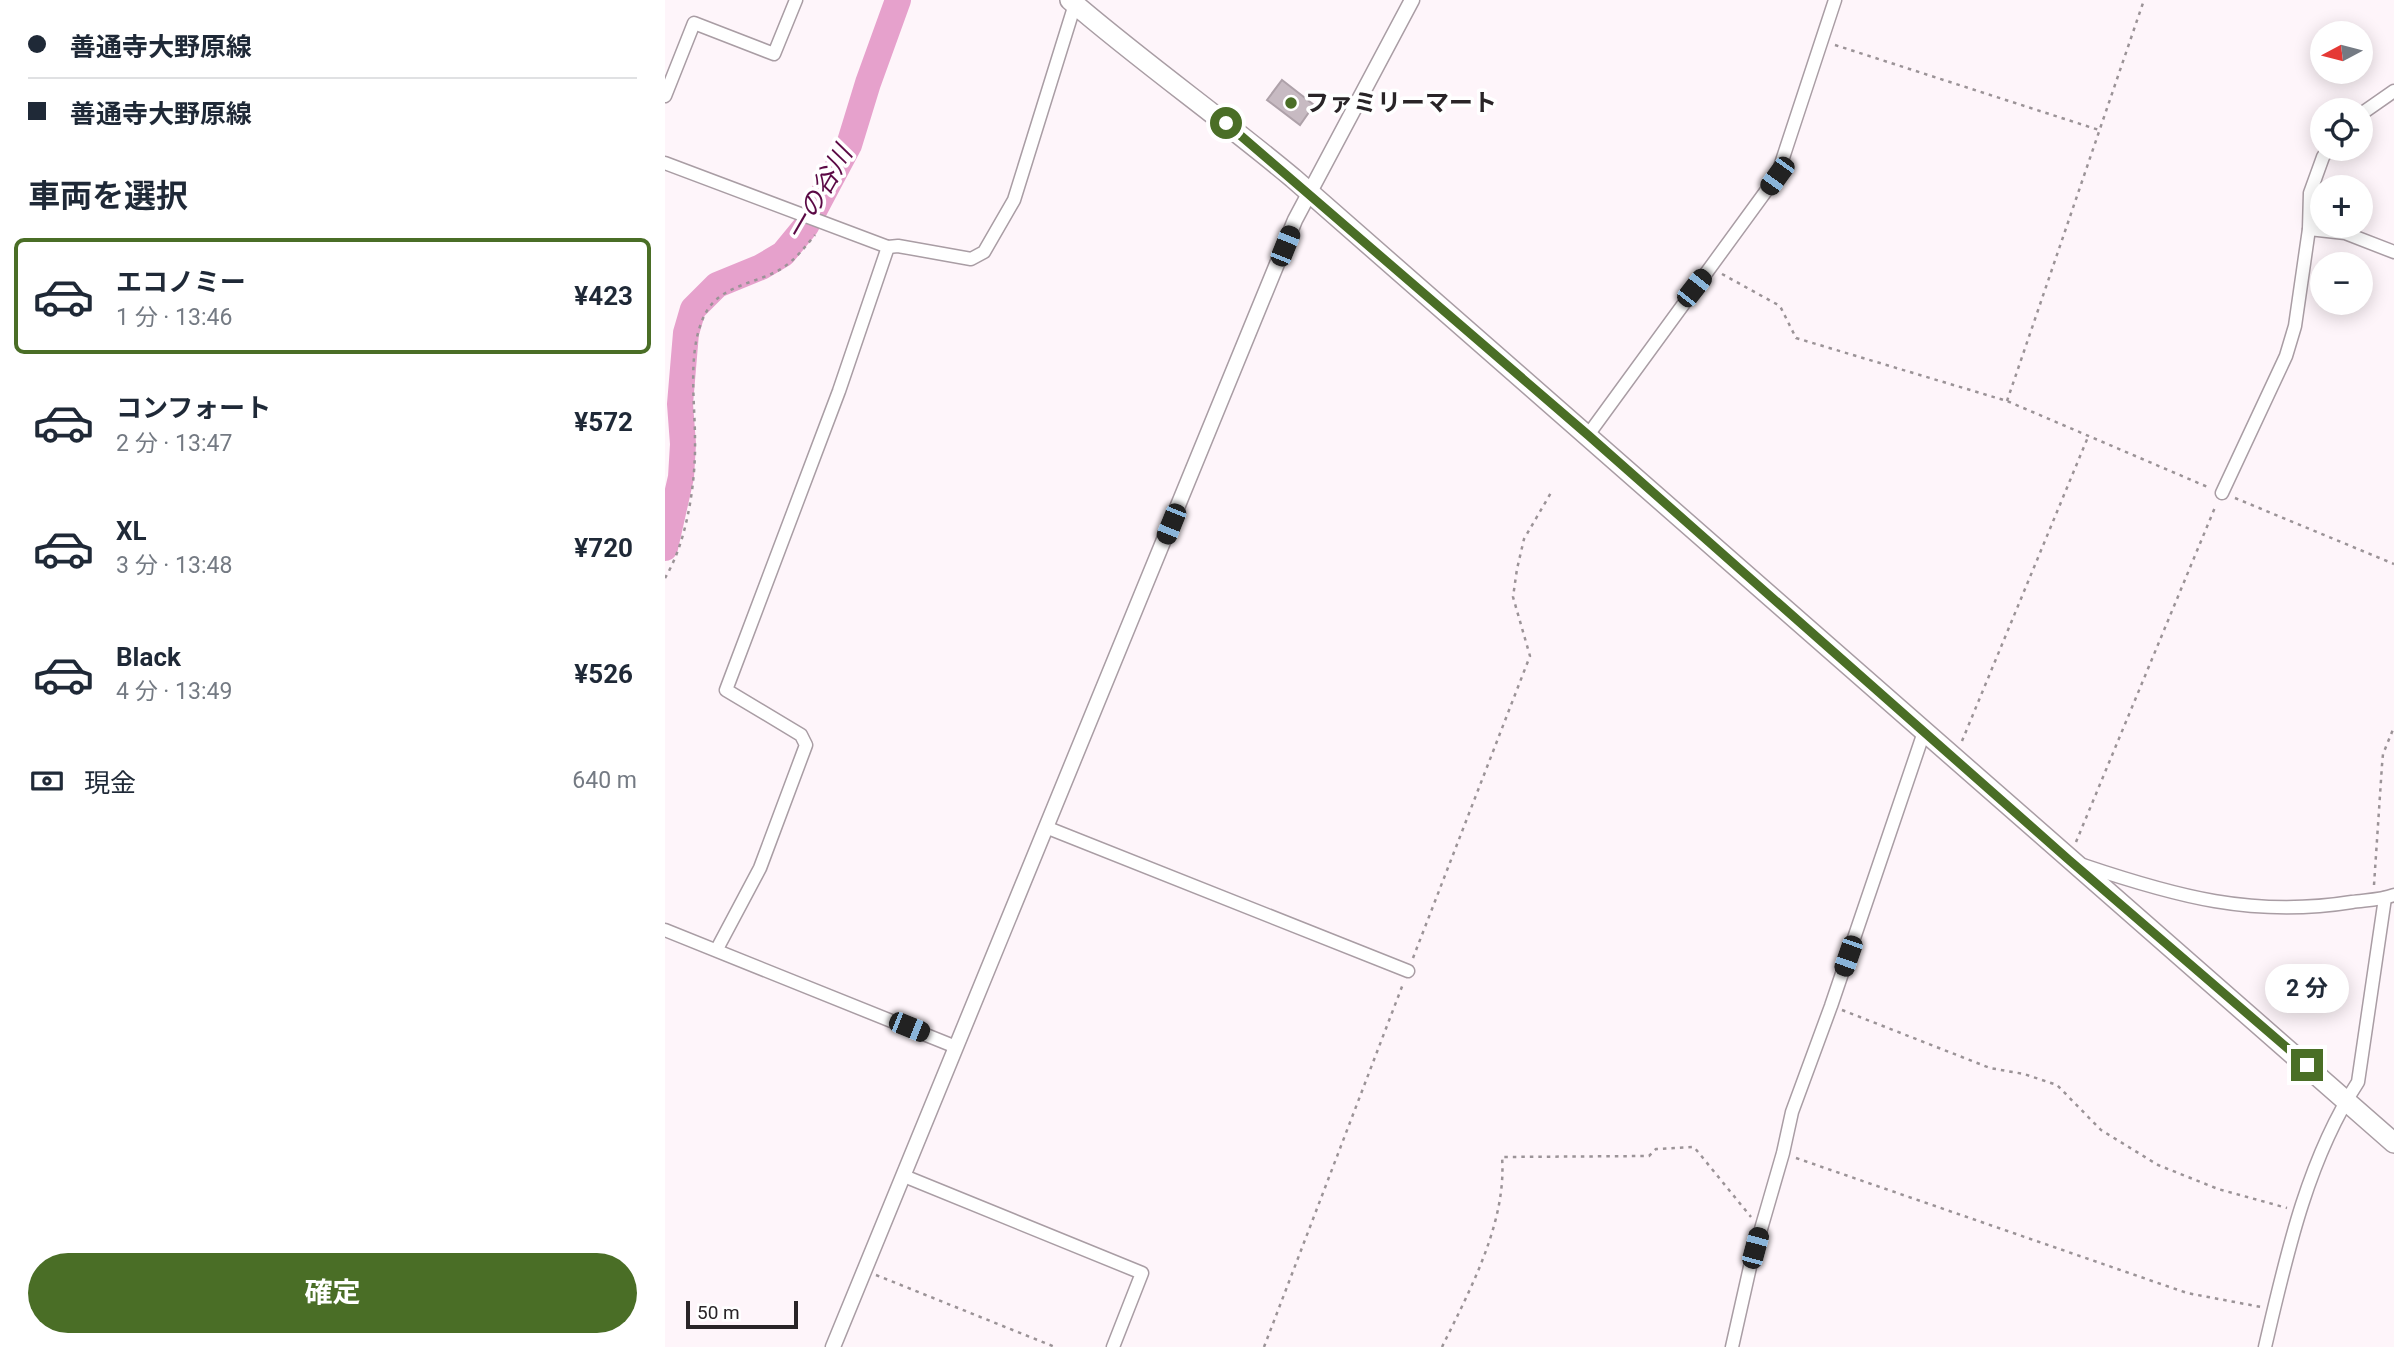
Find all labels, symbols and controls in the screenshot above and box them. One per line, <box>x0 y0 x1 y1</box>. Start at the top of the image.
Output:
north arrow <box>2310 21 2373 84</box>
map controls <box>2310 21 2373 315</box>
text: 善通寺大野原線 <box>70 32 252 62</box>
place label: ファミリーマート <box>1305 89 1497 117</box>
marker: ファミリーマート <box>1283 95 1299 111</box>
button: locate <box>2310 98 2373 161</box>
text: 善通寺大野原線 <box>70 99 252 129</box>
route start <box>1210 107 1242 139</box>
water label: 一の谷川 <box>780 138 859 246</box>
car <box>1757 153 1798 199</box>
button: + <box>2310 175 2373 238</box>
text: 車両を選択 <box>28 177 188 215</box>
car <box>1268 223 1303 269</box>
button: − <box>2310 252 2373 315</box>
icon: car <box>32 265 95 328</box>
car <box>1673 265 1716 311</box>
text: エコノミー <box>116 267 246 297</box>
text: ¥423 <box>574 281 633 311</box>
text: 1 分 · 13:46 <box>116 304 232 331</box>
icon: car <box>32 391 95 454</box>
text: コンフォート <box>116 393 271 423</box>
text: ¥572 <box>574 407 633 437</box>
text: 2 分 · 13:47 <box>116 430 232 457</box>
car <box>1154 501 1189 547</box>
text: XL <box>116 516 147 546</box>
icon: car <box>32 517 95 580</box>
text: ¥720 <box>574 533 633 563</box>
text: 3 分 · 13:48 <box>116 552 232 579</box>
text: Black <box>116 642 181 672</box>
icon: car <box>32 643 95 706</box>
text: ¥526 <box>574 659 633 689</box>
text: 4 分 · 13:49 <box>116 678 232 705</box>
icon: cash <box>28 762 66 800</box>
text: 640 m <box>572 767 637 794</box>
text: 現金 <box>84 768 136 798</box>
car <box>1832 933 1865 979</box>
callout: 2 分 <box>2265 964 2349 1012</box>
text: 2 分 <box>2286 975 2328 1002</box>
car <box>886 1009 933 1045</box>
route end <box>2291 1049 2323 1081</box>
car <box>1740 1225 1771 1271</box>
button: 確定 <box>28 1253 637 1333</box>
scale bar <box>686 1298 798 1330</box>
text: 50 m <box>697 1301 740 1324</box>

